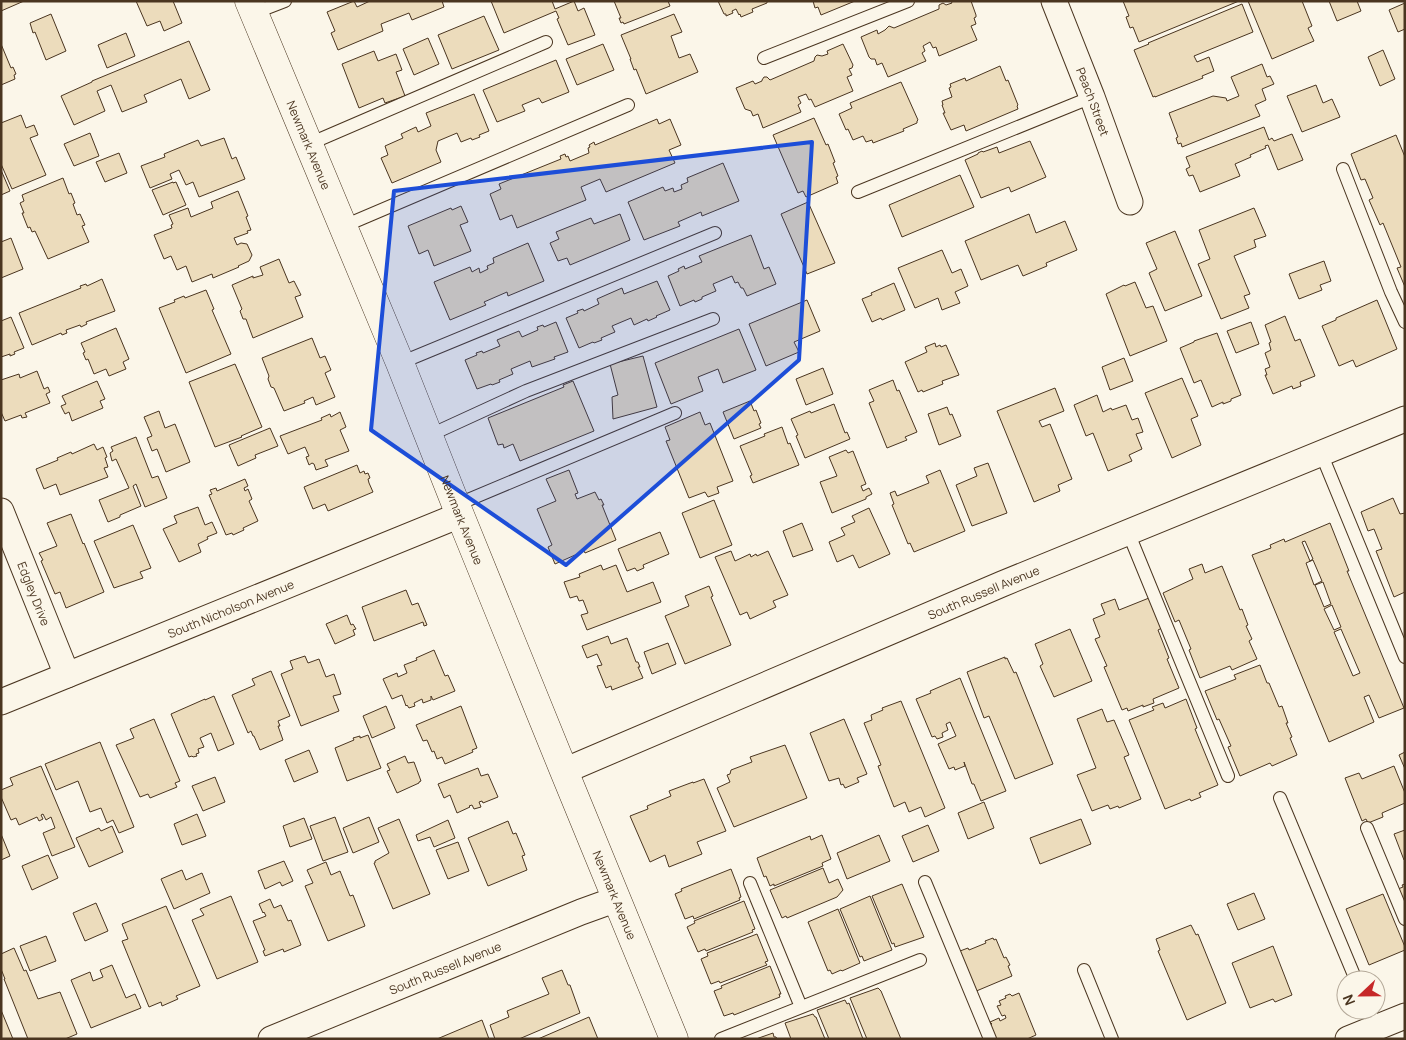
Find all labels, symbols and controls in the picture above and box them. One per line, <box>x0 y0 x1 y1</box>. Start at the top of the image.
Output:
street label: Peach Street <box>1073 65 1114 139</box>
street label: Newmark Avenue <box>283 98 335 192</box>
street label: Newmark Avenue <box>437 473 488 567</box>
street label: Edgley Drive <box>14 559 55 628</box>
street label: South Russell Avenue <box>925 561 1042 623</box>
street label: South Nicholson Avenue <box>165 575 296 642</box>
street label: Newmark Avenue <box>589 848 641 942</box>
street label: South Russell Avenue <box>386 937 503 998</box>
north arrow <box>1336 970 1386 1020</box>
text: N <box>1338 992 1359 1008</box>

